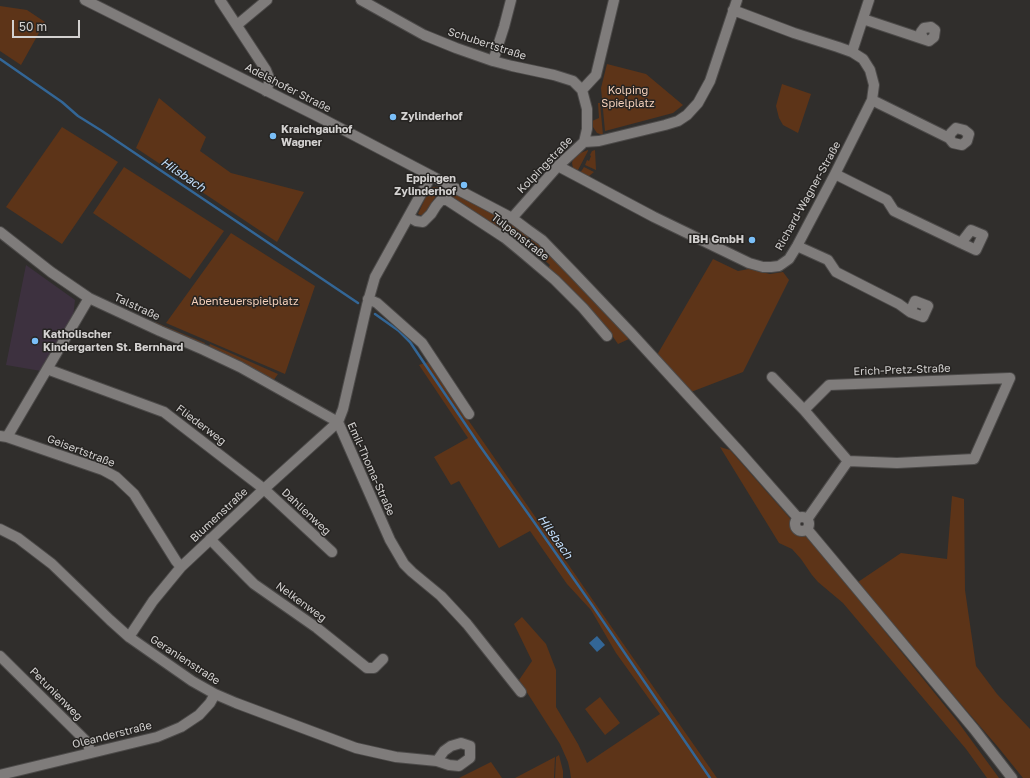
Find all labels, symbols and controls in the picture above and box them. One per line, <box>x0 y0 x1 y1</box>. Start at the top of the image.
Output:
scale bar <box>14 12 82 38</box>
text: 50 m <box>19 19 47 34</box>
street label: Schubertstraße <box>446 25 528 63</box>
street label: Adelshofer Straße <box>243 61 333 115</box>
park label: Kolping Spielplatz <box>601 84 655 110</box>
place label: Zylinderhof <box>401 110 463 124</box>
marker: Zylinderhof <box>388 112 398 122</box>
place label: Kraichgauhof Wagner <box>281 123 352 149</box>
marker: Kraichgauhof Wagner <box>268 131 278 141</box>
street label: Kolpingstraße <box>515 134 575 196</box>
street label: Richard-Wagner-Straße <box>772 139 844 253</box>
water label: Hilsbach <box>158 155 208 195</box>
place label: Eppingen Zylinderhof <box>394 172 456 198</box>
marker: Eppingen Zylinderhof <box>459 180 469 190</box>
street label: Tulpenstraße <box>489 210 551 264</box>
place label: IBH GmbH <box>689 233 744 247</box>
marker: IBH GmbH <box>747 235 757 245</box>
street label: Talstraße <box>112 291 162 323</box>
park label: Abenteuerspielplatz <box>191 295 299 309</box>
place label: Katholischer Kindergarten St. Bernhard <box>43 328 183 354</box>
marker: Katholischer Kindergarten St. Bernhard <box>30 336 40 346</box>
street label: Erich-Pretz-Straße <box>853 362 951 378</box>
street label: Fliederweg <box>173 402 229 448</box>
street label: Emil-Thoma-Straße <box>344 420 398 518</box>
street label: Geisertstraße <box>45 432 117 470</box>
street label: Blumenstraße <box>188 485 250 545</box>
street label: Dahlienweg <box>279 486 333 538</box>
water label: Hilsbach <box>535 512 575 562</box>
street label: Nelkenweg <box>273 579 329 625</box>
street label: Geranienstraße <box>148 632 222 688</box>
street label: Petunienweg <box>27 665 85 723</box>
street label: Oleanderstraße <box>71 719 153 751</box>

